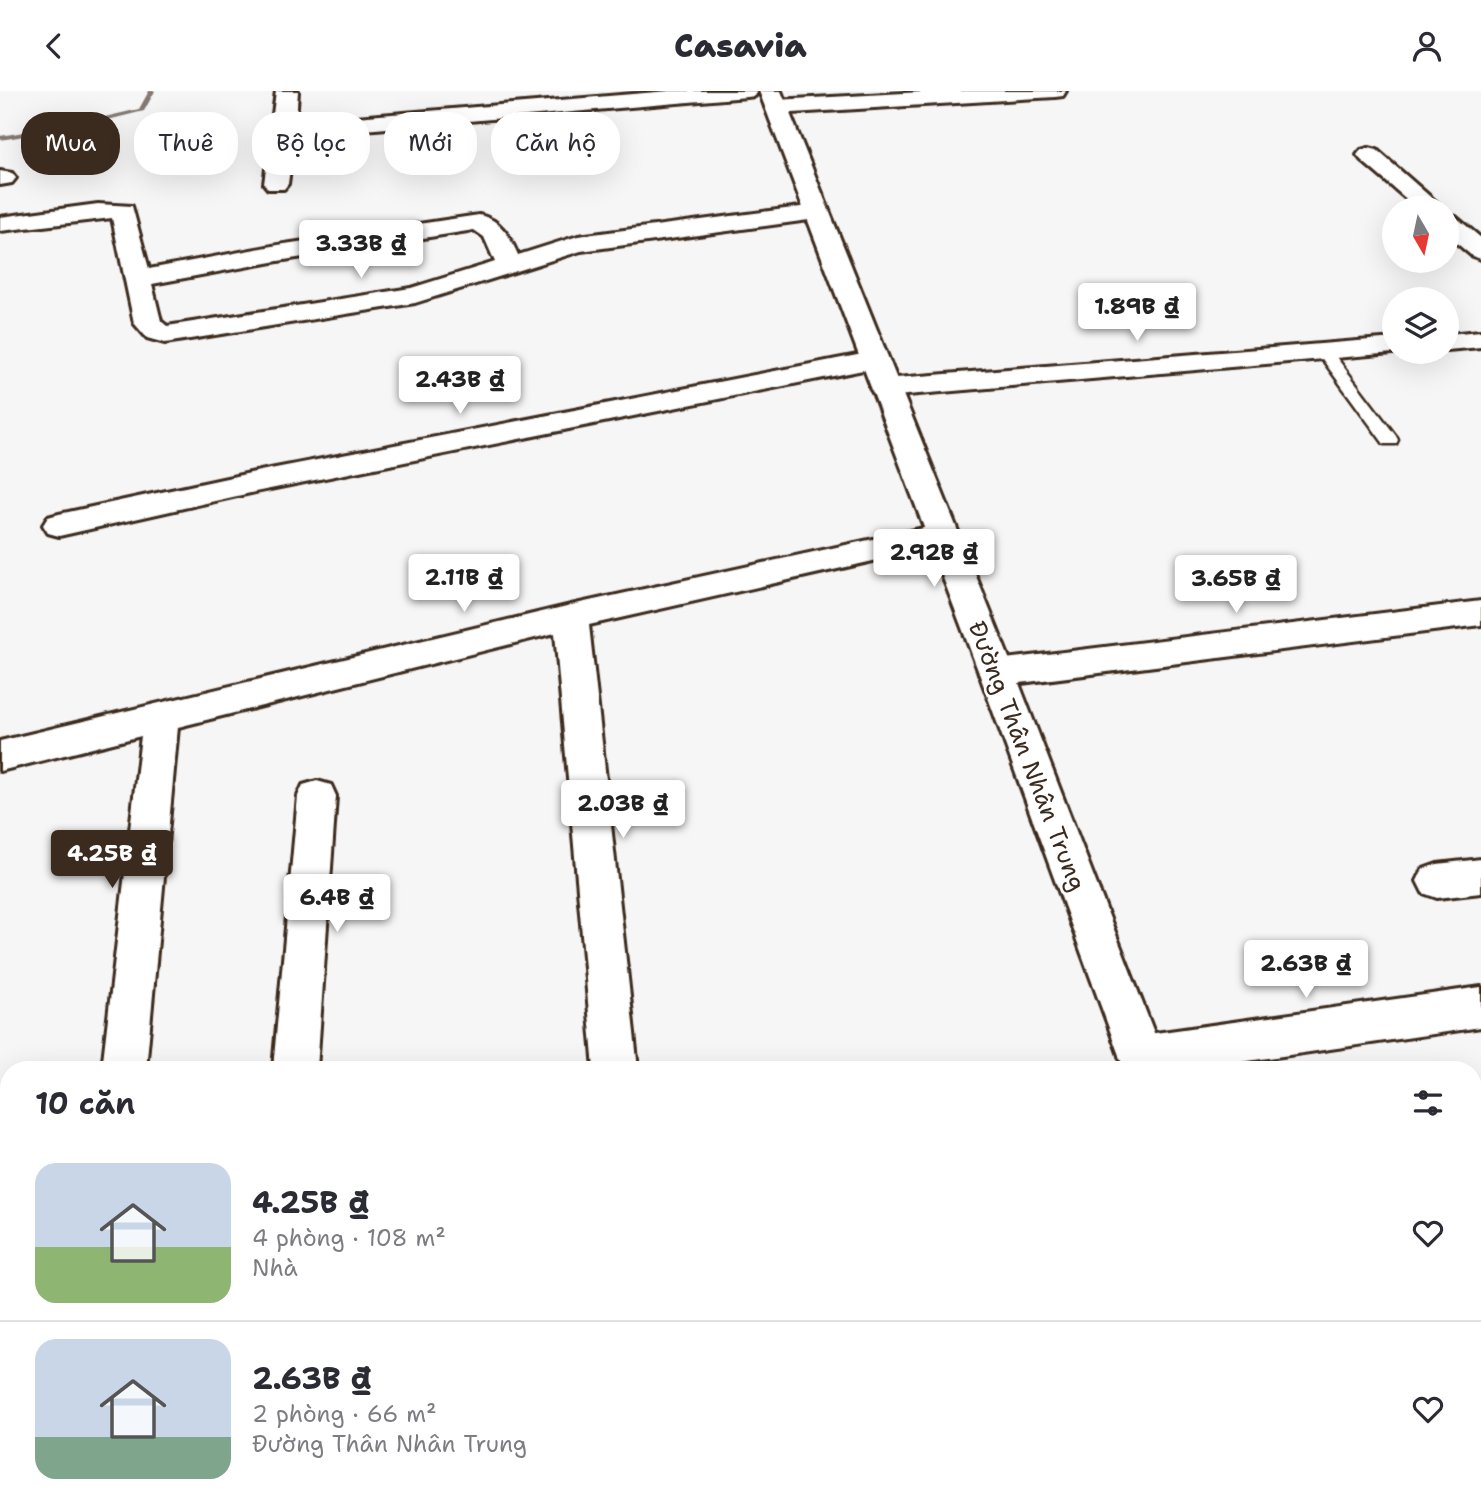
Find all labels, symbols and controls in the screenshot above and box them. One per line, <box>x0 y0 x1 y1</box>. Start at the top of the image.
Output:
text: Casavia <box>674 24 807 67</box>
icon: back <box>35 27 73 65</box>
icon: person <box>1408 27 1446 65</box>
chip: Mua <box>21 112 120 175</box>
chip: Thuê <box>134 112 238 175</box>
chip: Bộ lọc <box>252 112 370 175</box>
chip: Mới <box>384 112 477 175</box>
chip: Căn hộ <box>491 112 620 175</box>
north arrow <box>1382 196 1460 273</box>
map controls <box>1382 196 1459 364</box>
pin: 3.33B ₫ <box>296 221 426 280</box>
text: 3.33B ₫ <box>315 228 407 258</box>
pin: 1.89B ₫ <box>1072 283 1202 343</box>
button: layers <box>1382 287 1459 364</box>
text: 1.89B ₫ <box>1094 291 1180 321</box>
pin: 2.43B ₫ <box>395 357 525 416</box>
text: 2.43B ₫ <box>415 364 505 394</box>
pin: 2.92B ₫ <box>869 529 999 589</box>
text: 2.92B ₫ <box>889 537 979 567</box>
pin: 2.11B ₫ <box>399 554 529 614</box>
pin: 3.65B ₫ <box>1171 555 1301 615</box>
text: 2.11B ₫ <box>424 562 504 592</box>
text: 3.65B ₫ <box>1191 563 1281 593</box>
street label: Đường Thân Nhân Trung <box>961 616 1093 896</box>
pin: 2.03B ₫ <box>558 781 688 840</box>
text: 2.03B ₫ <box>577 788 669 818</box>
pin: 4.25B ₫ <box>47 831 177 890</box>
text: 4.25B ₫ <box>67 838 157 868</box>
pin: 6.4B ₫ <box>280 875 394 934</box>
text: 6.4B ₫ <box>299 882 375 912</box>
pin: 2.63B ₫ <box>1241 941 1371 1000</box>
text: 2.63B ₫ <box>1260 948 1352 978</box>
text: 10 căn <box>35 1083 135 1124</box>
icon: filters <box>1409 1084 1447 1122</box>
text: 4.25B ₫ <box>252 1182 370 1223</box>
icon: home <box>91 1191 175 1275</box>
icon: heart <box>1409 1214 1447 1252</box>
text: 4 phòng · 108 m² <box>252 1223 446 1253</box>
text: Nhà <box>252 1253 298 1283</box>
text: 2.63B ₫ <box>252 1358 372 1399</box>
icon: home <box>91 1367 175 1451</box>
icon: heart <box>1409 1390 1447 1428</box>
text: 2 phòng · 66 m² <box>252 1399 437 1429</box>
text: Đường Thân Nhân Trung <box>252 1429 527 1459</box>

